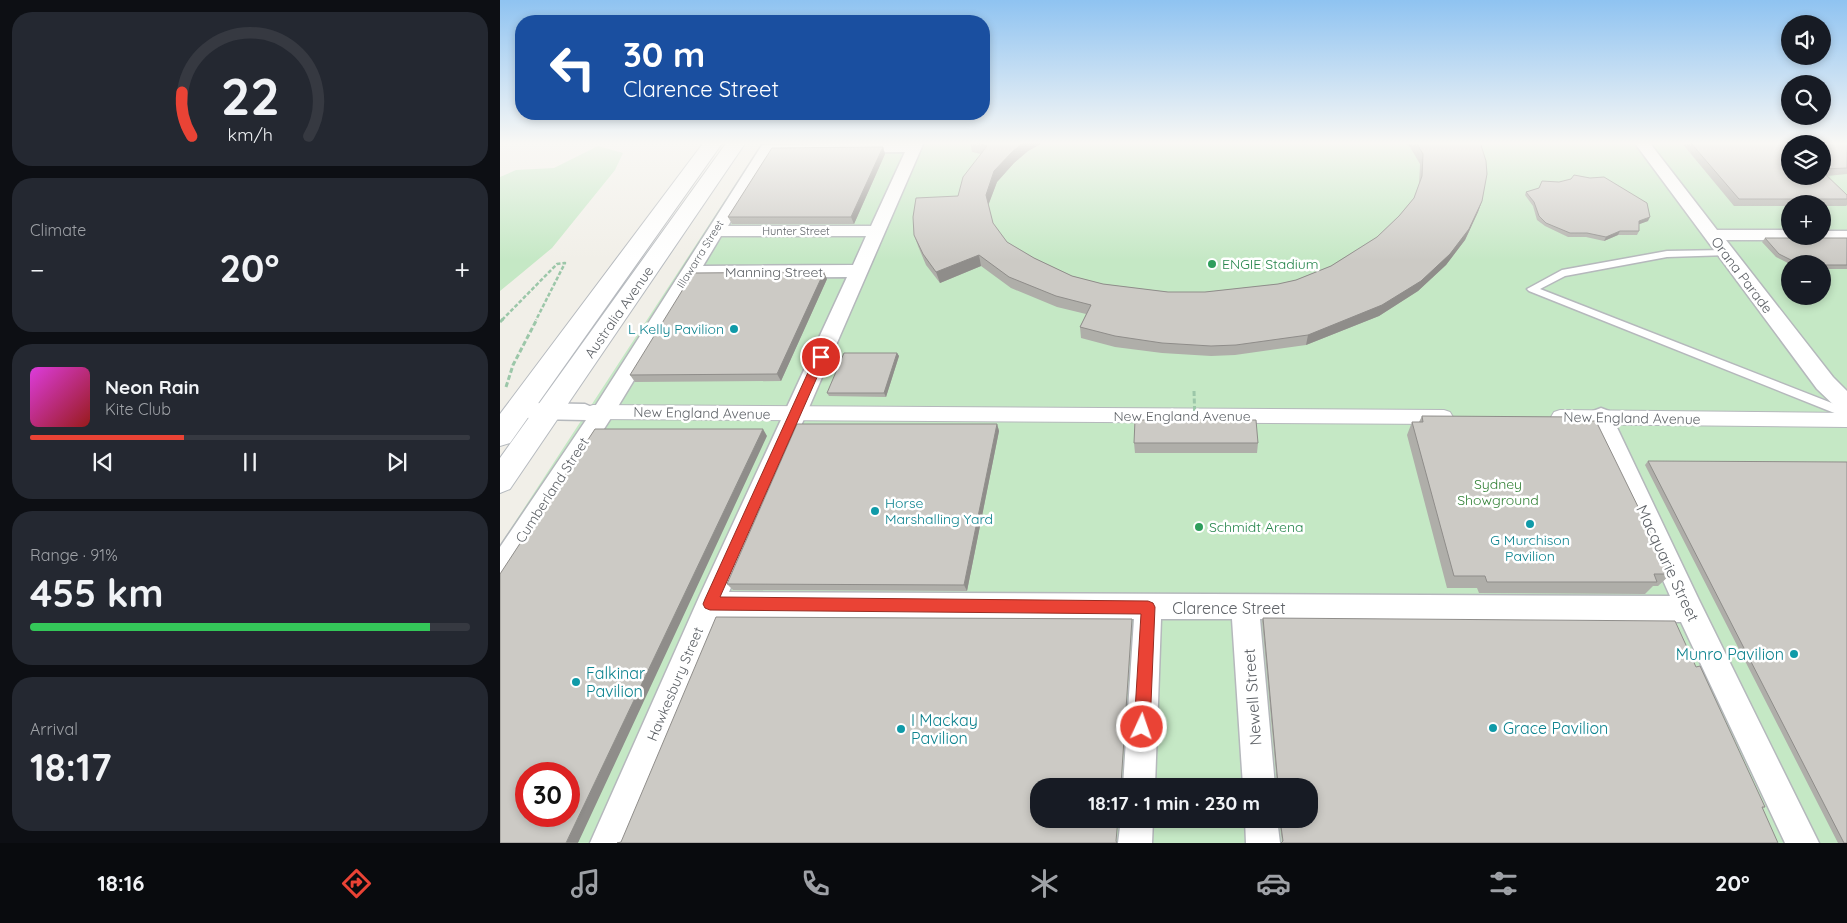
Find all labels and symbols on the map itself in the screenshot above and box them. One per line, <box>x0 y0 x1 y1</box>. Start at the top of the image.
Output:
street label: Illawarra Street <box>674 217 727 291</box>
street label: Hunter Street <box>762 224 830 238</box>
street label: Orana Parade <box>1707 233 1777 317</box>
place label: ENGIE Stadium <box>1222 255 1318 273</box>
marker: ENGIE Stadium <box>1206 258 1218 270</box>
street label: Australia Avenue <box>581 262 657 362</box>
street label: Manning Street <box>725 263 823 281</box>
place label: L Kelly Pavilion <box>628 320 724 338</box>
marker: L Kelly Pavilion <box>728 323 740 335</box>
pin <box>800 336 842 378</box>
street label: New England Avenue <box>633 403 771 423</box>
street label: New England Avenue <box>1113 407 1251 425</box>
street label: New England Avenue <box>1563 408 1701 428</box>
street label: Cumberland Street <box>511 434 593 546</box>
park label: Sydney Showground <box>1457 475 1539 509</box>
place label: Horse Marshalling Yard <box>885 494 993 528</box>
street label: Macquarie Street <box>1632 501 1704 625</box>
marker: Horse Marshalling Yard <box>869 505 881 517</box>
place label: Schmidt Arena <box>1209 518 1304 536</box>
marker: G Murchison Pavilion <box>1524 518 1536 530</box>
marker: Schmidt Arena <box>1193 521 1205 533</box>
place label: G Murchison Pavilion <box>1490 531 1570 565</box>
street label: Clarence Street <box>1172 598 1286 618</box>
street label: Hawkesbury Street <box>643 624 707 744</box>
place label: Munro Pavilion <box>1676 644 1784 664</box>
street label: Newell Street <box>1239 648 1265 746</box>
marker: Munro Pavilion <box>1788 648 1800 660</box>
place label: Falkinar Pavilion <box>586 663 645 701</box>
marker: Falkinar Pavilion <box>570 676 582 688</box>
position arrow <box>1115 700 1167 752</box>
place label: I Mackay Pavilion <box>911 710 978 748</box>
place label: Grace Pavilion <box>1503 718 1608 738</box>
marker: Grace Pavilion <box>1487 722 1499 734</box>
marker: I Mackay Pavilion <box>895 723 907 735</box>
speed limit sign: 30 <box>515 762 580 827</box>

